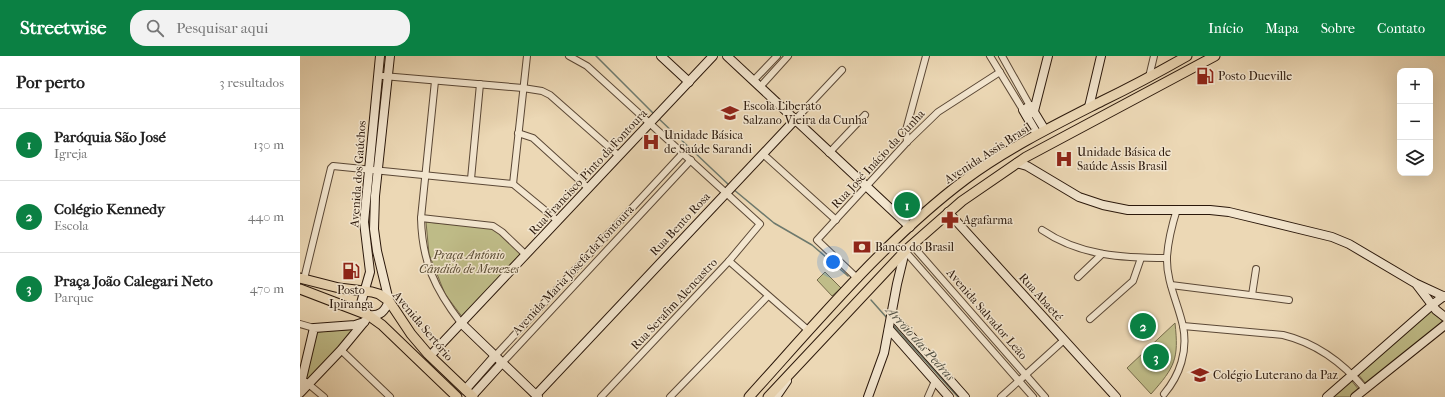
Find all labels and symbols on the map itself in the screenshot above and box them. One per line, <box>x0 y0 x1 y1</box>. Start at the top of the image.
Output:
fuel station icon: Posto Dueville <box>1195 66 1215 86</box>
place label: Posto Dueville <box>1218 69 1292 83</box>
place label: Escola Liberato Salzano Vieira da Cunha <box>743 99 868 127</box>
school or university icon: Escola Liberato Salzano Vieira da Cunha <box>720 103 740 123</box>
street label: Rua Francisco Pinto da Fontoura <box>526 106 650 238</box>
street label: Rua José Inácio da Cunha <box>829 106 928 211</box>
street label: Avenida Assis Brasil <box>941 119 1035 187</box>
street label: Avenida dos Gaúchos <box>347 120 369 229</box>
place label: Unidade Básica de Saúde Sarandi <box>664 128 752 156</box>
hospital icon: Unidade Básica de Saúde Sarandi <box>641 132 661 152</box>
place label: Unidade Básica de Saúde Assis Brasil <box>1077 145 1171 173</box>
hospital icon: Unidade Básica de Saúde Assis Brasil <box>1054 149 1074 169</box>
street label: Rua Bento Rosa <box>647 189 713 259</box>
pin: 1 <box>894 190 920 220</box>
street label: Avenida Maria Josefa da Fontoura <box>509 202 637 338</box>
pharmacy icon: Agafarma <box>940 210 960 230</box>
place label: Agafarma <box>962 213 1013 227</box>
bank icon: Banco do Brasil <box>852 237 872 257</box>
place label: Banco do Brasil <box>875 240 955 254</box>
park label: Praça Antônio Cândido de Menezes <box>419 248 519 276</box>
your location <box>823 252 843 272</box>
street label: Rua Serafim Alencastro <box>628 255 720 353</box>
fuel station icon: Posto Ipiranga <box>341 261 361 281</box>
street label: Avenida Salvador Leão <box>943 265 1030 362</box>
street label: Rua Abaeté <box>1016 270 1066 324</box>
place label: Posto Ipiranga <box>329 283 374 311</box>
street label: Avenida Sertório <box>389 288 456 364</box>
water label: Arroio das Pedras <box>882 302 959 384</box>
pin: 2 <box>1130 311 1156 341</box>
pin: 3 <box>1143 342 1169 372</box>
school or university icon: Colégio Luterano da Paz <box>1190 365 1210 385</box>
place label: Colégio Luterano da Paz <box>1213 368 1339 382</box>

